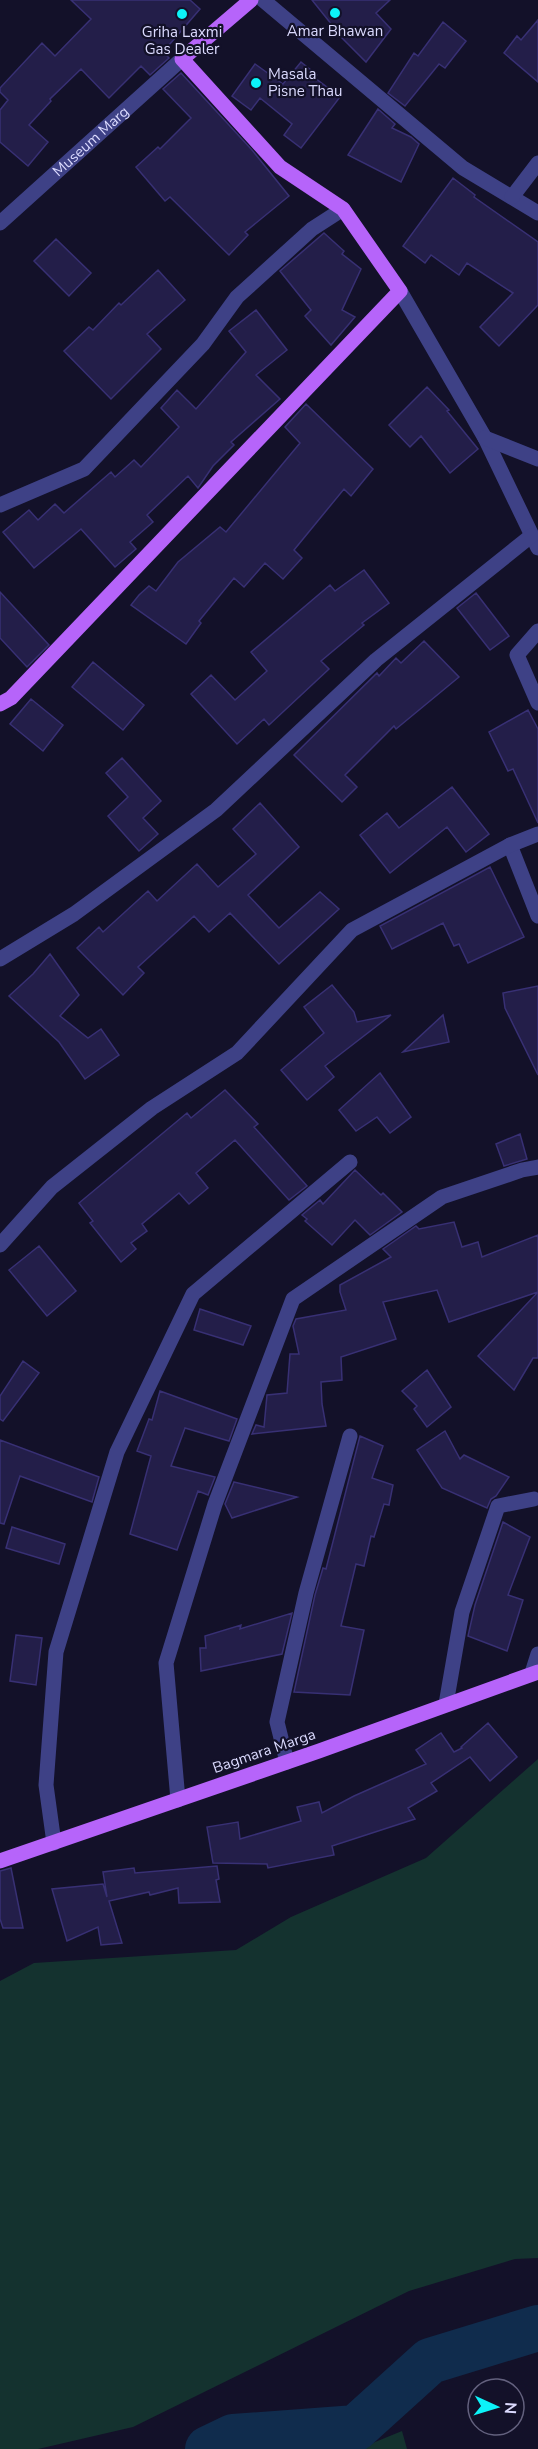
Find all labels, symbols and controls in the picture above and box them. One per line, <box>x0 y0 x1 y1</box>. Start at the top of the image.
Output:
marker: Amar Bhawan <box>328 6 342 20</box>
marker: Griha Laxmi Gas Dealer <box>175 7 189 21</box>
place label: Amar Bhawan <box>287 21 383 41</box>
place label: Griha Laxmi Gas Dealer <box>142 22 222 59</box>
place label: Masala Pisne Thau <box>268 64 342 101</box>
marker: Masala Pisne Thau <box>249 76 263 90</box>
street label: Museum Marg <box>48 102 133 181</box>
street label: Bagmara Marga <box>210 1724 318 1778</box>
north arrow <box>466 2377 526 2437</box>
text: N <box>499 2401 521 2415</box>

